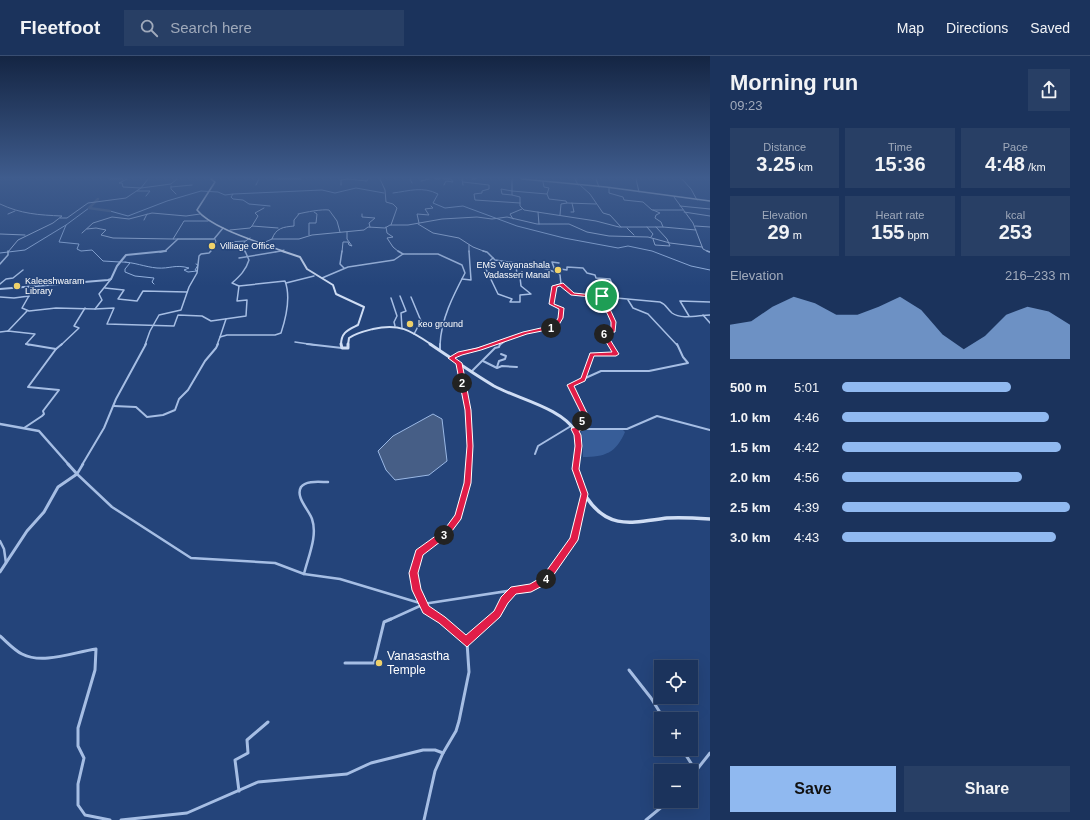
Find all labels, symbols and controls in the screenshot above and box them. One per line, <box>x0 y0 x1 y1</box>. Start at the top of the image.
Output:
search box <box>124 10 404 46</box>
text: Fleetfoot <box>20 17 100 38</box>
icon: search <box>138 17 160 39</box>
text: Search here <box>170 19 252 36</box>
text: Map <box>897 20 924 36</box>
text: Directions <box>946 20 1008 36</box>
text: Saved <box>1030 20 1070 36</box>
button: share <box>1028 69 1070 111</box>
text: Morning run <box>730 70 858 95</box>
text: 09:23 <box>730 98 763 113</box>
text: Distance <box>763 141 806 153</box>
text: Time <box>888 141 912 153</box>
text: Pace <box>1003 141 1028 153</box>
text: 3.25 <box>756 153 795 175</box>
text: 15:36 <box>874 153 926 175</box>
text: 4:48 <box>985 153 1025 175</box>
text: km <box>795 161 813 173</box>
text: /km <box>1025 161 1046 173</box>
text: Elevation <box>762 209 807 221</box>
text: Heart rate <box>876 209 924 221</box>
text: kcal <box>1006 209 1025 221</box>
text: 29 <box>767 221 790 243</box>
text: 155 <box>871 221 904 243</box>
text: 253 <box>999 221 1032 243</box>
text: m <box>790 229 802 241</box>
text: bpm <box>904 229 929 241</box>
marker: Villiage Office <box>207 241 217 251</box>
place label: Villiage Office <box>220 241 275 251</box>
place label: EMS Vayanashala Vadasseri Manal <box>477 260 550 280</box>
marker: EMS Vayanashala Vadasseri Manal <box>553 265 563 275</box>
text: Elevation <box>730 268 783 283</box>
text: 216–233 m <box>1005 268 1070 283</box>
place label: Kaleeshwaram Library <box>25 276 85 296</box>
pin <box>585 279 619 313</box>
marker: Kaleeshwaram Library <box>12 281 22 291</box>
icon: arrive <box>591 285 613 307</box>
pin: 1 <box>541 318 561 338</box>
marker: keo ground <box>405 319 415 329</box>
place label: keo ground <box>418 319 463 329</box>
text: 1 <box>548 322 554 334</box>
pin: 6 <box>594 324 614 344</box>
text: 6 <box>601 328 607 340</box>
pin: 2 <box>452 373 472 393</box>
text: 2 <box>459 377 465 389</box>
text: 500 m <box>730 380 767 395</box>
text: 5:01 <box>794 380 819 395</box>
text: 1.0 km <box>730 410 770 425</box>
text: 4:46 <box>794 410 819 425</box>
pin: 5 <box>572 411 592 431</box>
text: 5 <box>579 415 585 427</box>
text: 1.5 km <box>730 440 770 455</box>
text: 4:42 <box>794 440 819 455</box>
text: 2.0 km <box>730 470 770 485</box>
text: 4:56 <box>794 470 819 485</box>
text: 2.5 km <box>730 500 770 515</box>
text: 4:39 <box>794 500 819 515</box>
pin: 3 <box>434 525 454 545</box>
text: 3 <box>441 529 447 541</box>
text: 3.0 km <box>730 530 770 545</box>
text: 4:43 <box>794 530 819 545</box>
pin: 4 <box>536 569 556 589</box>
text: 4 <box>543 573 549 585</box>
place label: Vanasastha Temple <box>387 649 450 677</box>
marker: Vanasastha Temple <box>374 658 384 668</box>
map controls <box>654 660 698 808</box>
button: locate <box>654 660 698 704</box>
button: + <box>654 712 698 756</box>
button: − <box>654 764 698 808</box>
button: Save <box>730 766 896 812</box>
button: Share <box>904 766 1070 812</box>

